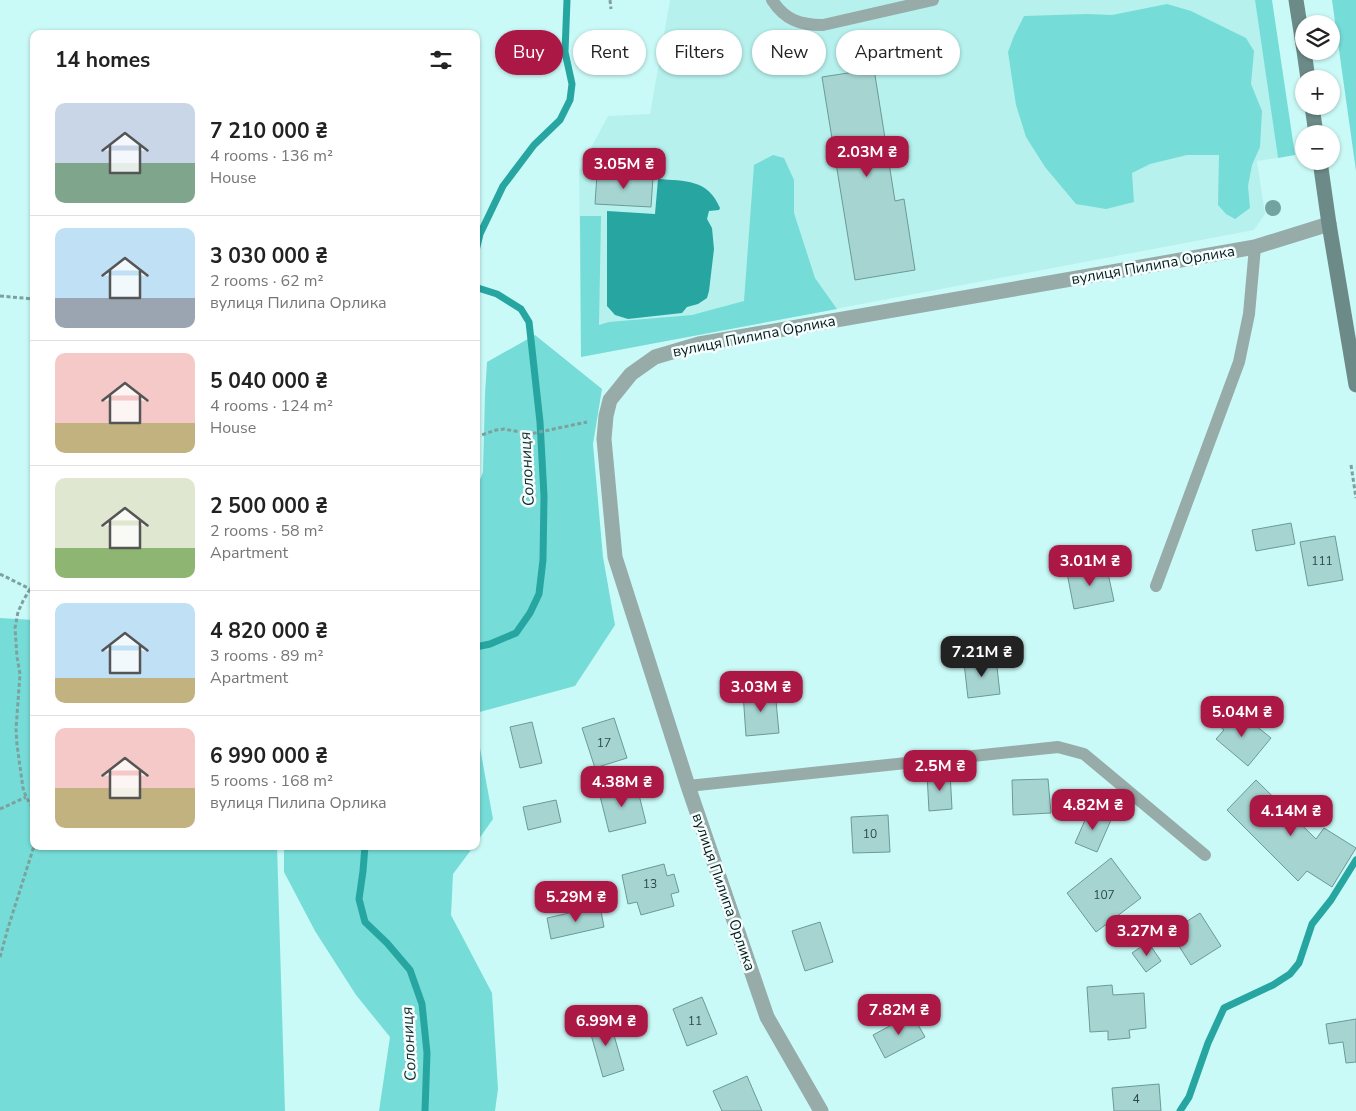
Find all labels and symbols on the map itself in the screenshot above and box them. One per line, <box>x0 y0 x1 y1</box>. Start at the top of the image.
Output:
pin: 2.03M ₴ <box>821 136 913 178</box>
pin: 3.05M ₴ <box>578 148 670 190</box>
street label: вулиця Пилипа Орлика <box>1070 241 1236 289</box>
street label: вулиця Пилипа Орлика <box>671 310 837 362</box>
water label: Солониця <box>514 431 540 507</box>
pin: 3.01M ₴ <box>1044 544 1136 587</box>
house number: 111 <box>1311 553 1333 569</box>
pin: 7.21M ₴ <box>936 636 1028 678</box>
pin: 3.03M ₴ <box>715 670 807 713</box>
pin: 5.04M ₴ <box>1196 696 1288 738</box>
house number: 17 <box>597 735 611 751</box>
pin: 2.5M ₴ <box>899 750 981 792</box>
pin: 4.38M ₴ <box>576 766 668 808</box>
pin: 4.82M ₴ <box>1047 788 1139 831</box>
pin: 4.14M ₴ <box>1245 794 1337 837</box>
street label: вулиця Пилипа Орлика <box>688 810 760 974</box>
house number: 10 <box>863 826 877 842</box>
house number: 13 <box>643 876 657 892</box>
pin: 5.29M ₴ <box>530 880 622 923</box>
house number: 107 <box>1093 887 1115 903</box>
pin: 3.27M ₴ <box>1101 914 1193 957</box>
pin: 7.82M ₴ <box>853 994 945 1036</box>
pin: 6.99M ₴ <box>560 1004 652 1047</box>
water label: Солониця <box>396 1006 422 1082</box>
house number: 11 <box>688 1013 702 1029</box>
house number: 4 <box>1132 1091 1140 1107</box>

